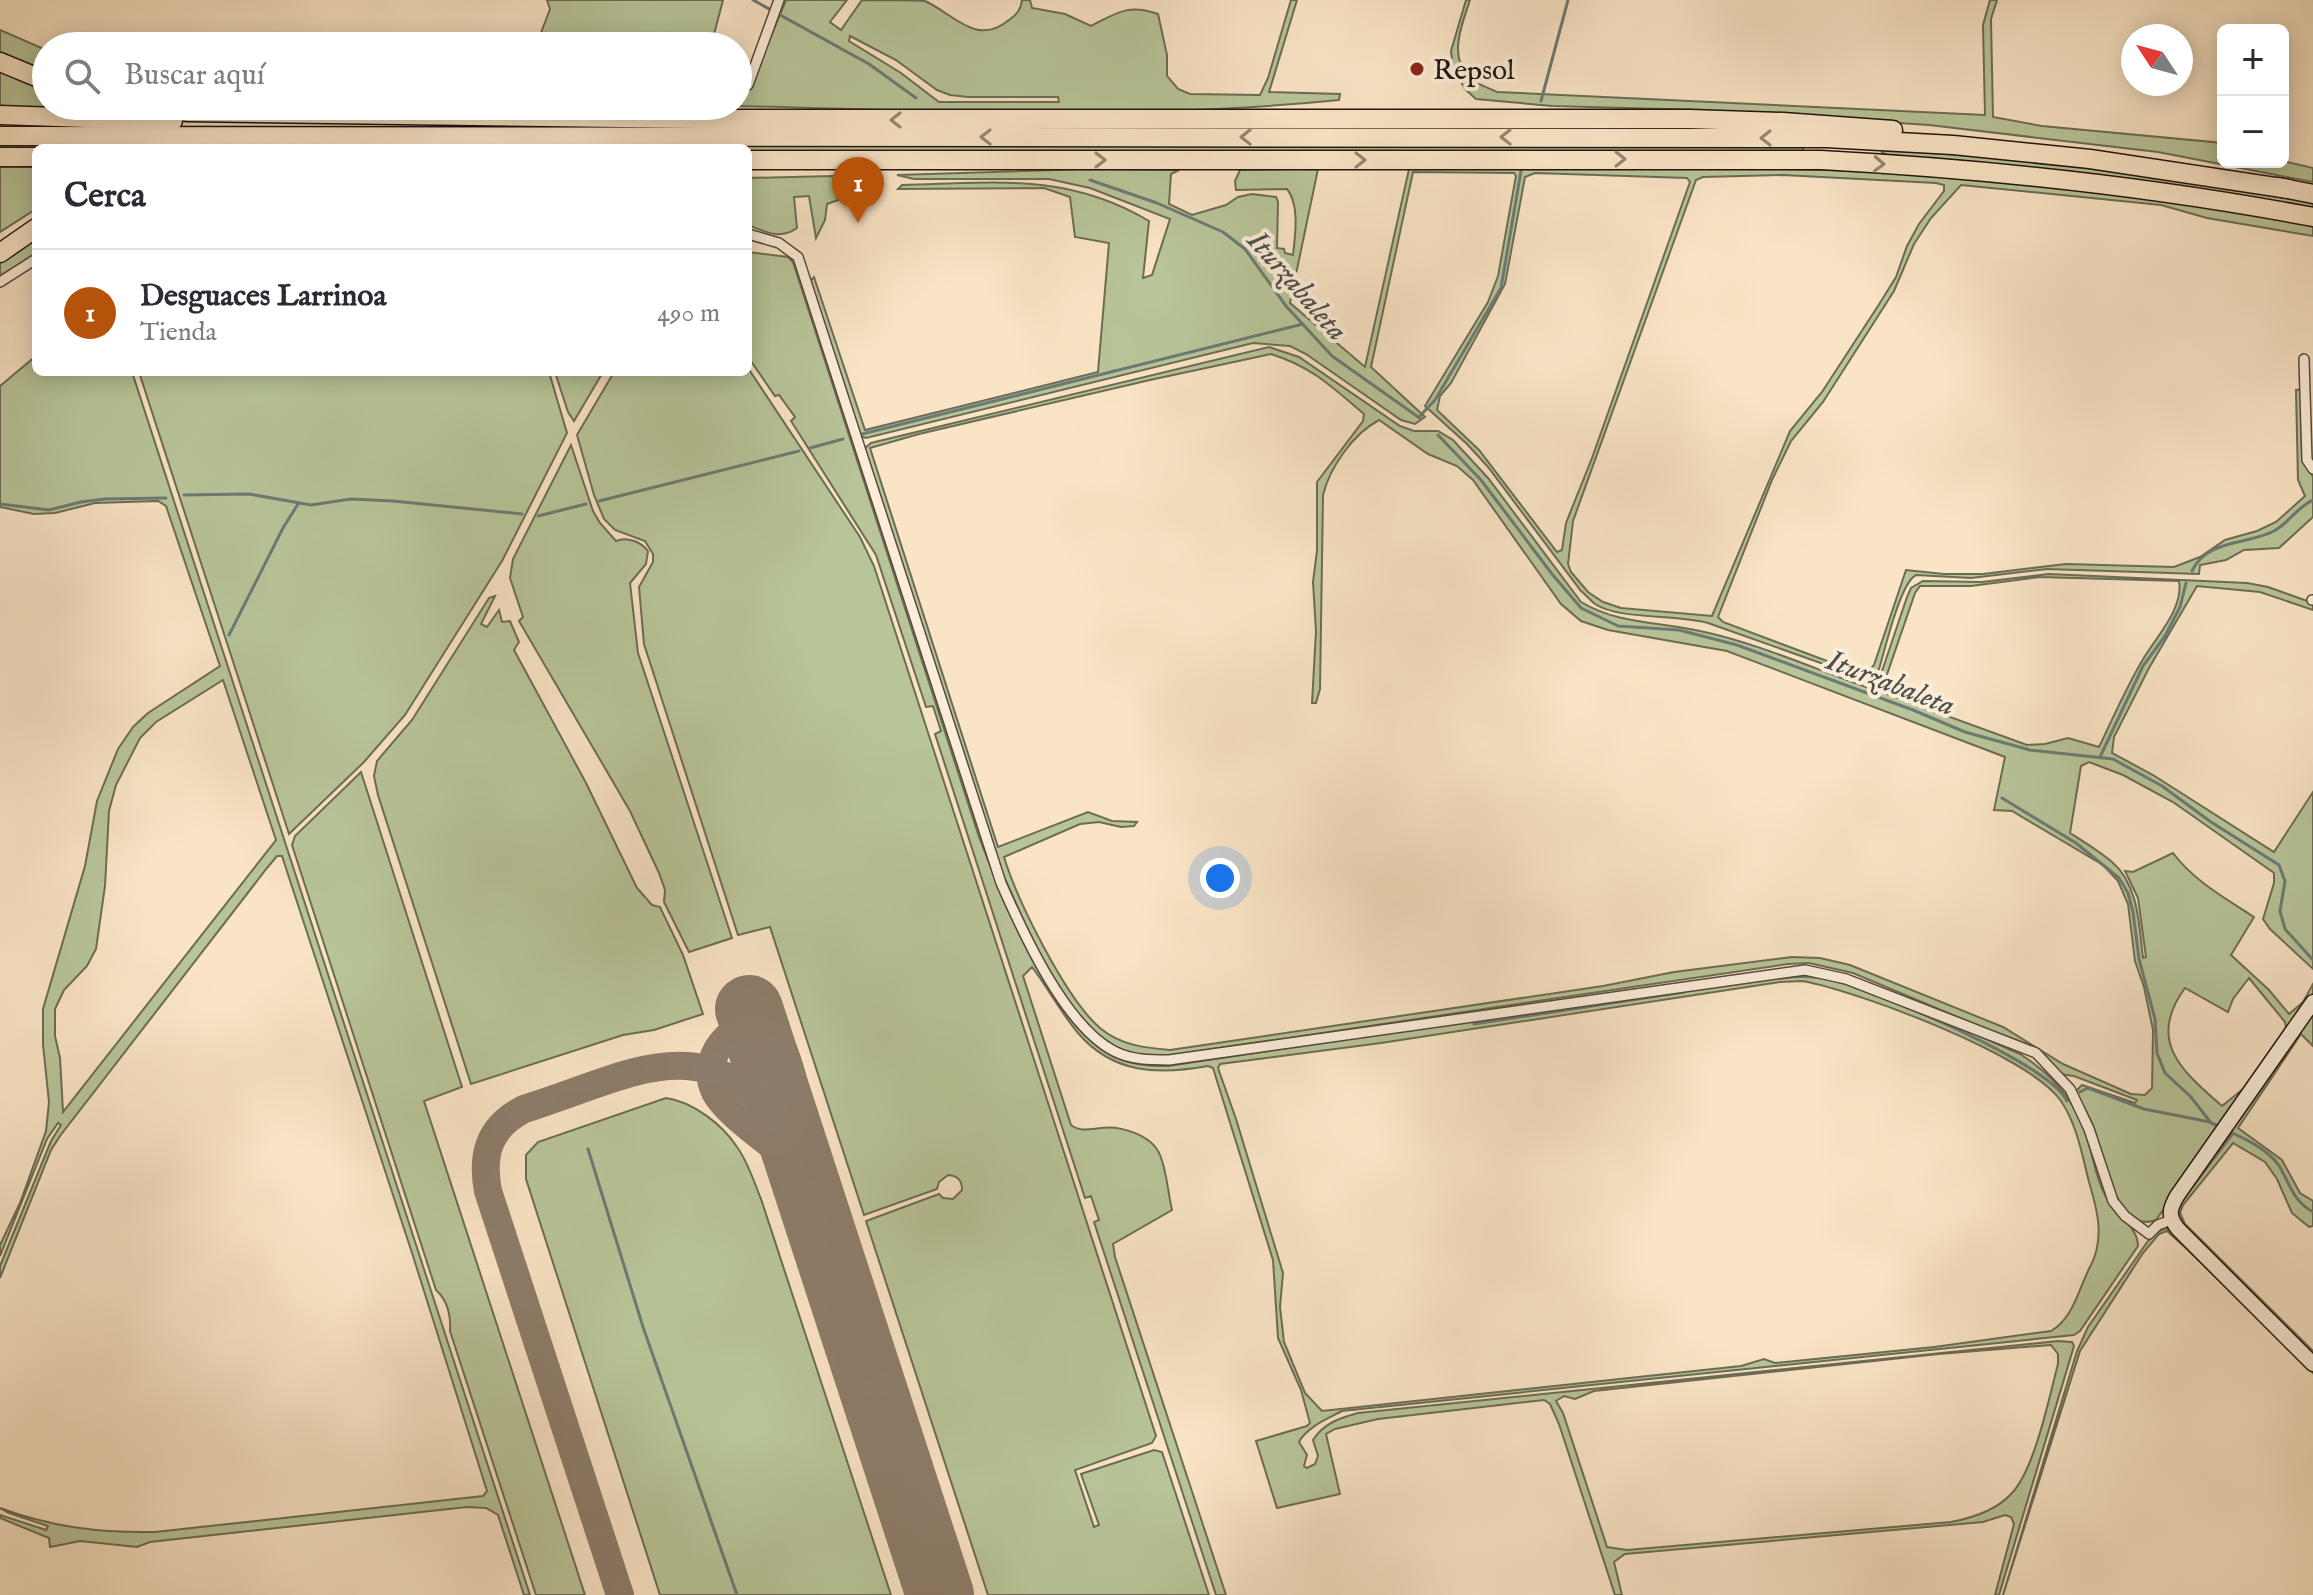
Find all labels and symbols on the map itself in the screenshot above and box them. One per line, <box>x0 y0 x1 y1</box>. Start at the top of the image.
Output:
north arrow <box>2121 24 2193 96</box>
place label: Repsol <box>1433 54 1515 89</box>
marker: Repsol <box>1408 60 1426 78</box>
one-way arrow <box>889 112 902 129</box>
one-way arrow <box>979 128 992 146</box>
one-way arrow <box>1239 128 1252 146</box>
one-way arrow <box>1499 128 1512 146</box>
one-way arrow <box>1759 129 1772 147</box>
one-way arrow <box>1614 150 1627 168</box>
one-way arrow <box>1094 151 1107 169</box>
one-way arrow <box>1354 151 1367 169</box>
one-way arrow <box>1874 155 1886 172</box>
pin: 1 <box>832 157 884 223</box>
water label: Iturzabaleta <box>1237 222 1355 350</box>
water label: Iturzabaleta <box>1820 642 1960 726</box>
your location <box>1200 858 1240 898</box>

